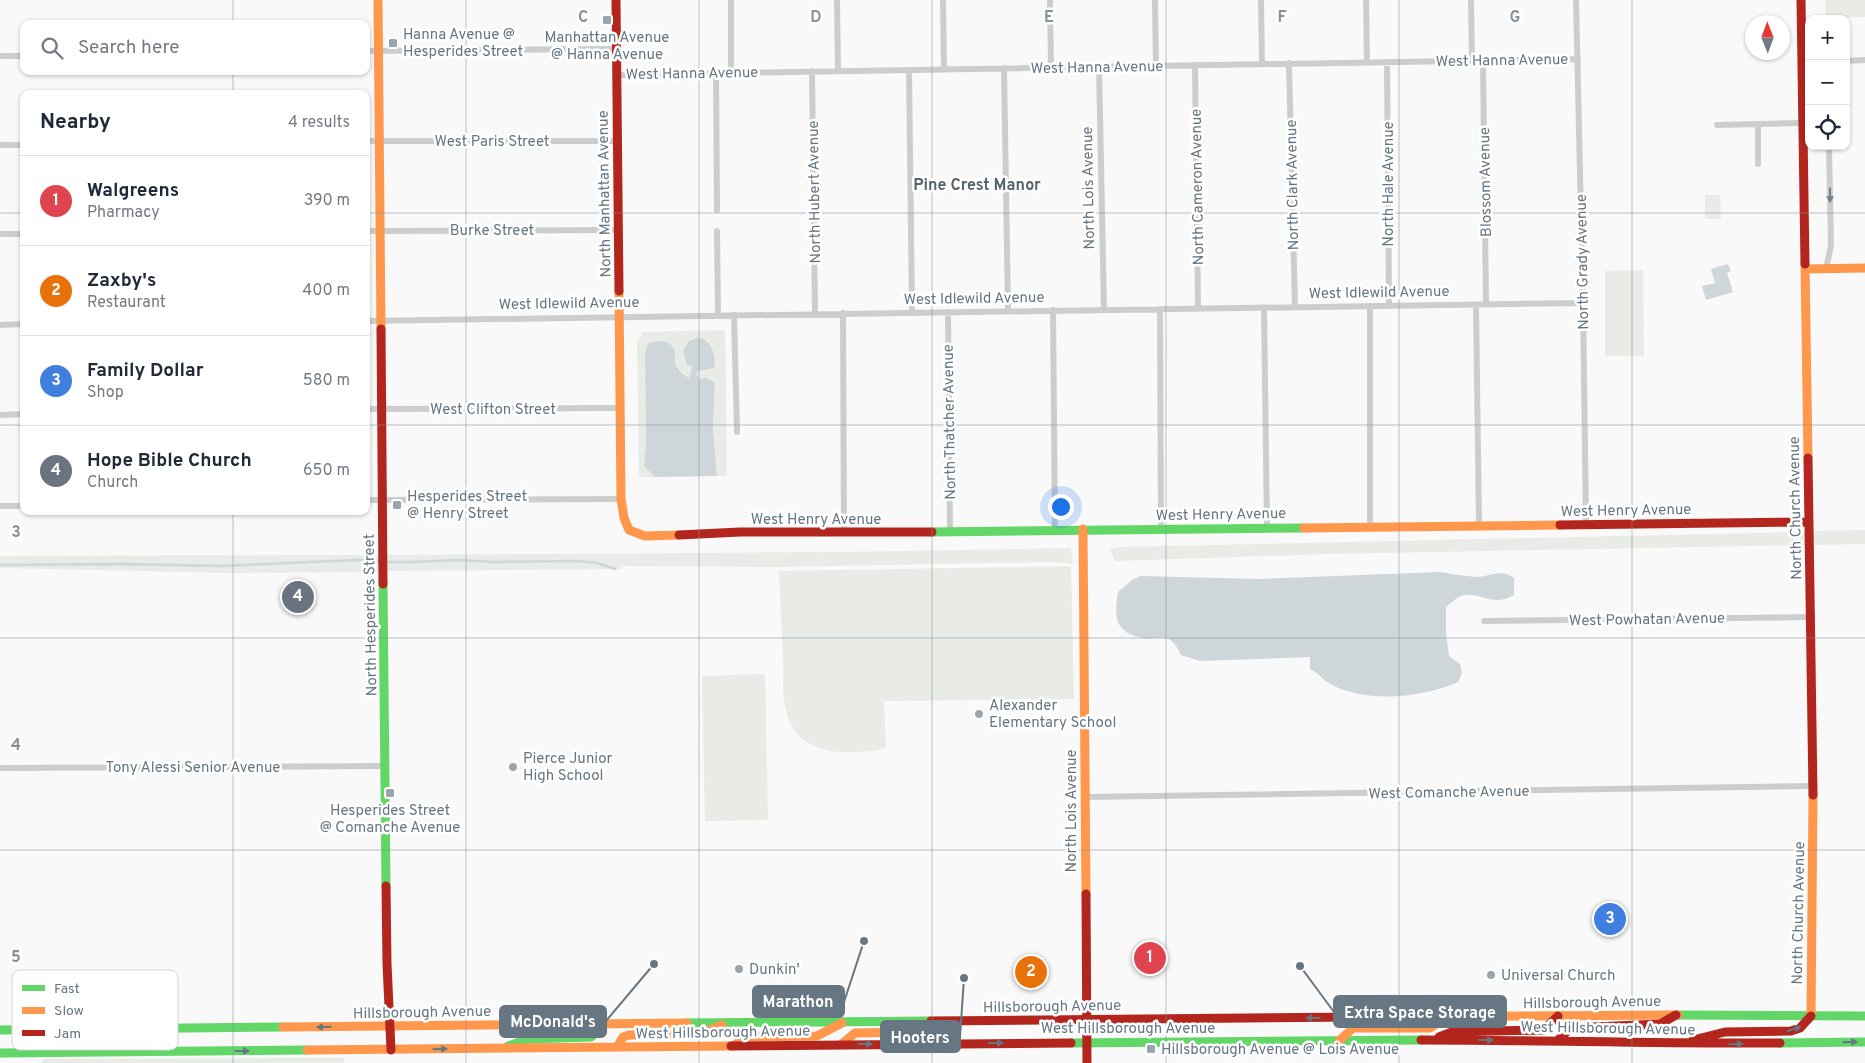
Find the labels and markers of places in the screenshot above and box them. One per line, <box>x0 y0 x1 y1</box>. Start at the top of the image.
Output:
marker: Manhattan Avenue @ Hanna Avenue <box>601 14 613 26</box>
place label: Hanna Avenue @ Hesperides Street <box>403 26 523 62</box>
place label: Manhattan Avenue @ Hanna Avenue <box>545 29 669 65</box>
marker: Hanna Avenue @ Hesperides Street <box>387 37 399 49</box>
place label: Hesperides Street @ Henry Street <box>407 488 527 524</box>
marker: Hesperides Street @ Henry Street <box>391 499 403 511</box>
pin: 4 <box>282 578 314 616</box>
place label: Alexander Elementary School <box>989 697 1116 733</box>
marker: Alexander Elementary School <box>973 708 985 720</box>
place label: Pierce Junior High School <box>523 750 612 786</box>
marker: Pierce Junior High School <box>507 761 519 773</box>
marker: Hesperides Street @ Comanche Avenue <box>384 787 396 799</box>
place label: Hesperides Street @ Comanche Avenue <box>320 802 460 838</box>
pin: 3 <box>1594 900 1626 938</box>
pin: 1 <box>1134 939 1166 977</box>
pin: 2 <box>1015 953 1047 991</box>
place label: Dunkin' <box>749 961 800 980</box>
marker: Dunkin' <box>733 963 745 975</box>
place label: Universal Church <box>1501 967 1615 986</box>
marker: Universal Church <box>1485 969 1497 981</box>
callout: Marathon <box>753 986 844 1017</box>
callout: Extra Space Storage <box>1334 996 1506 1027</box>
callout: McDonald's <box>500 1006 606 1037</box>
callout: Hooters <box>881 1021 960 1052</box>
place label: Hillsborough Avenue @ Lois Avenue <box>1161 1041 1399 1060</box>
marker: Hillsborough Avenue @ Lois Avenue <box>1145 1043 1157 1055</box>

